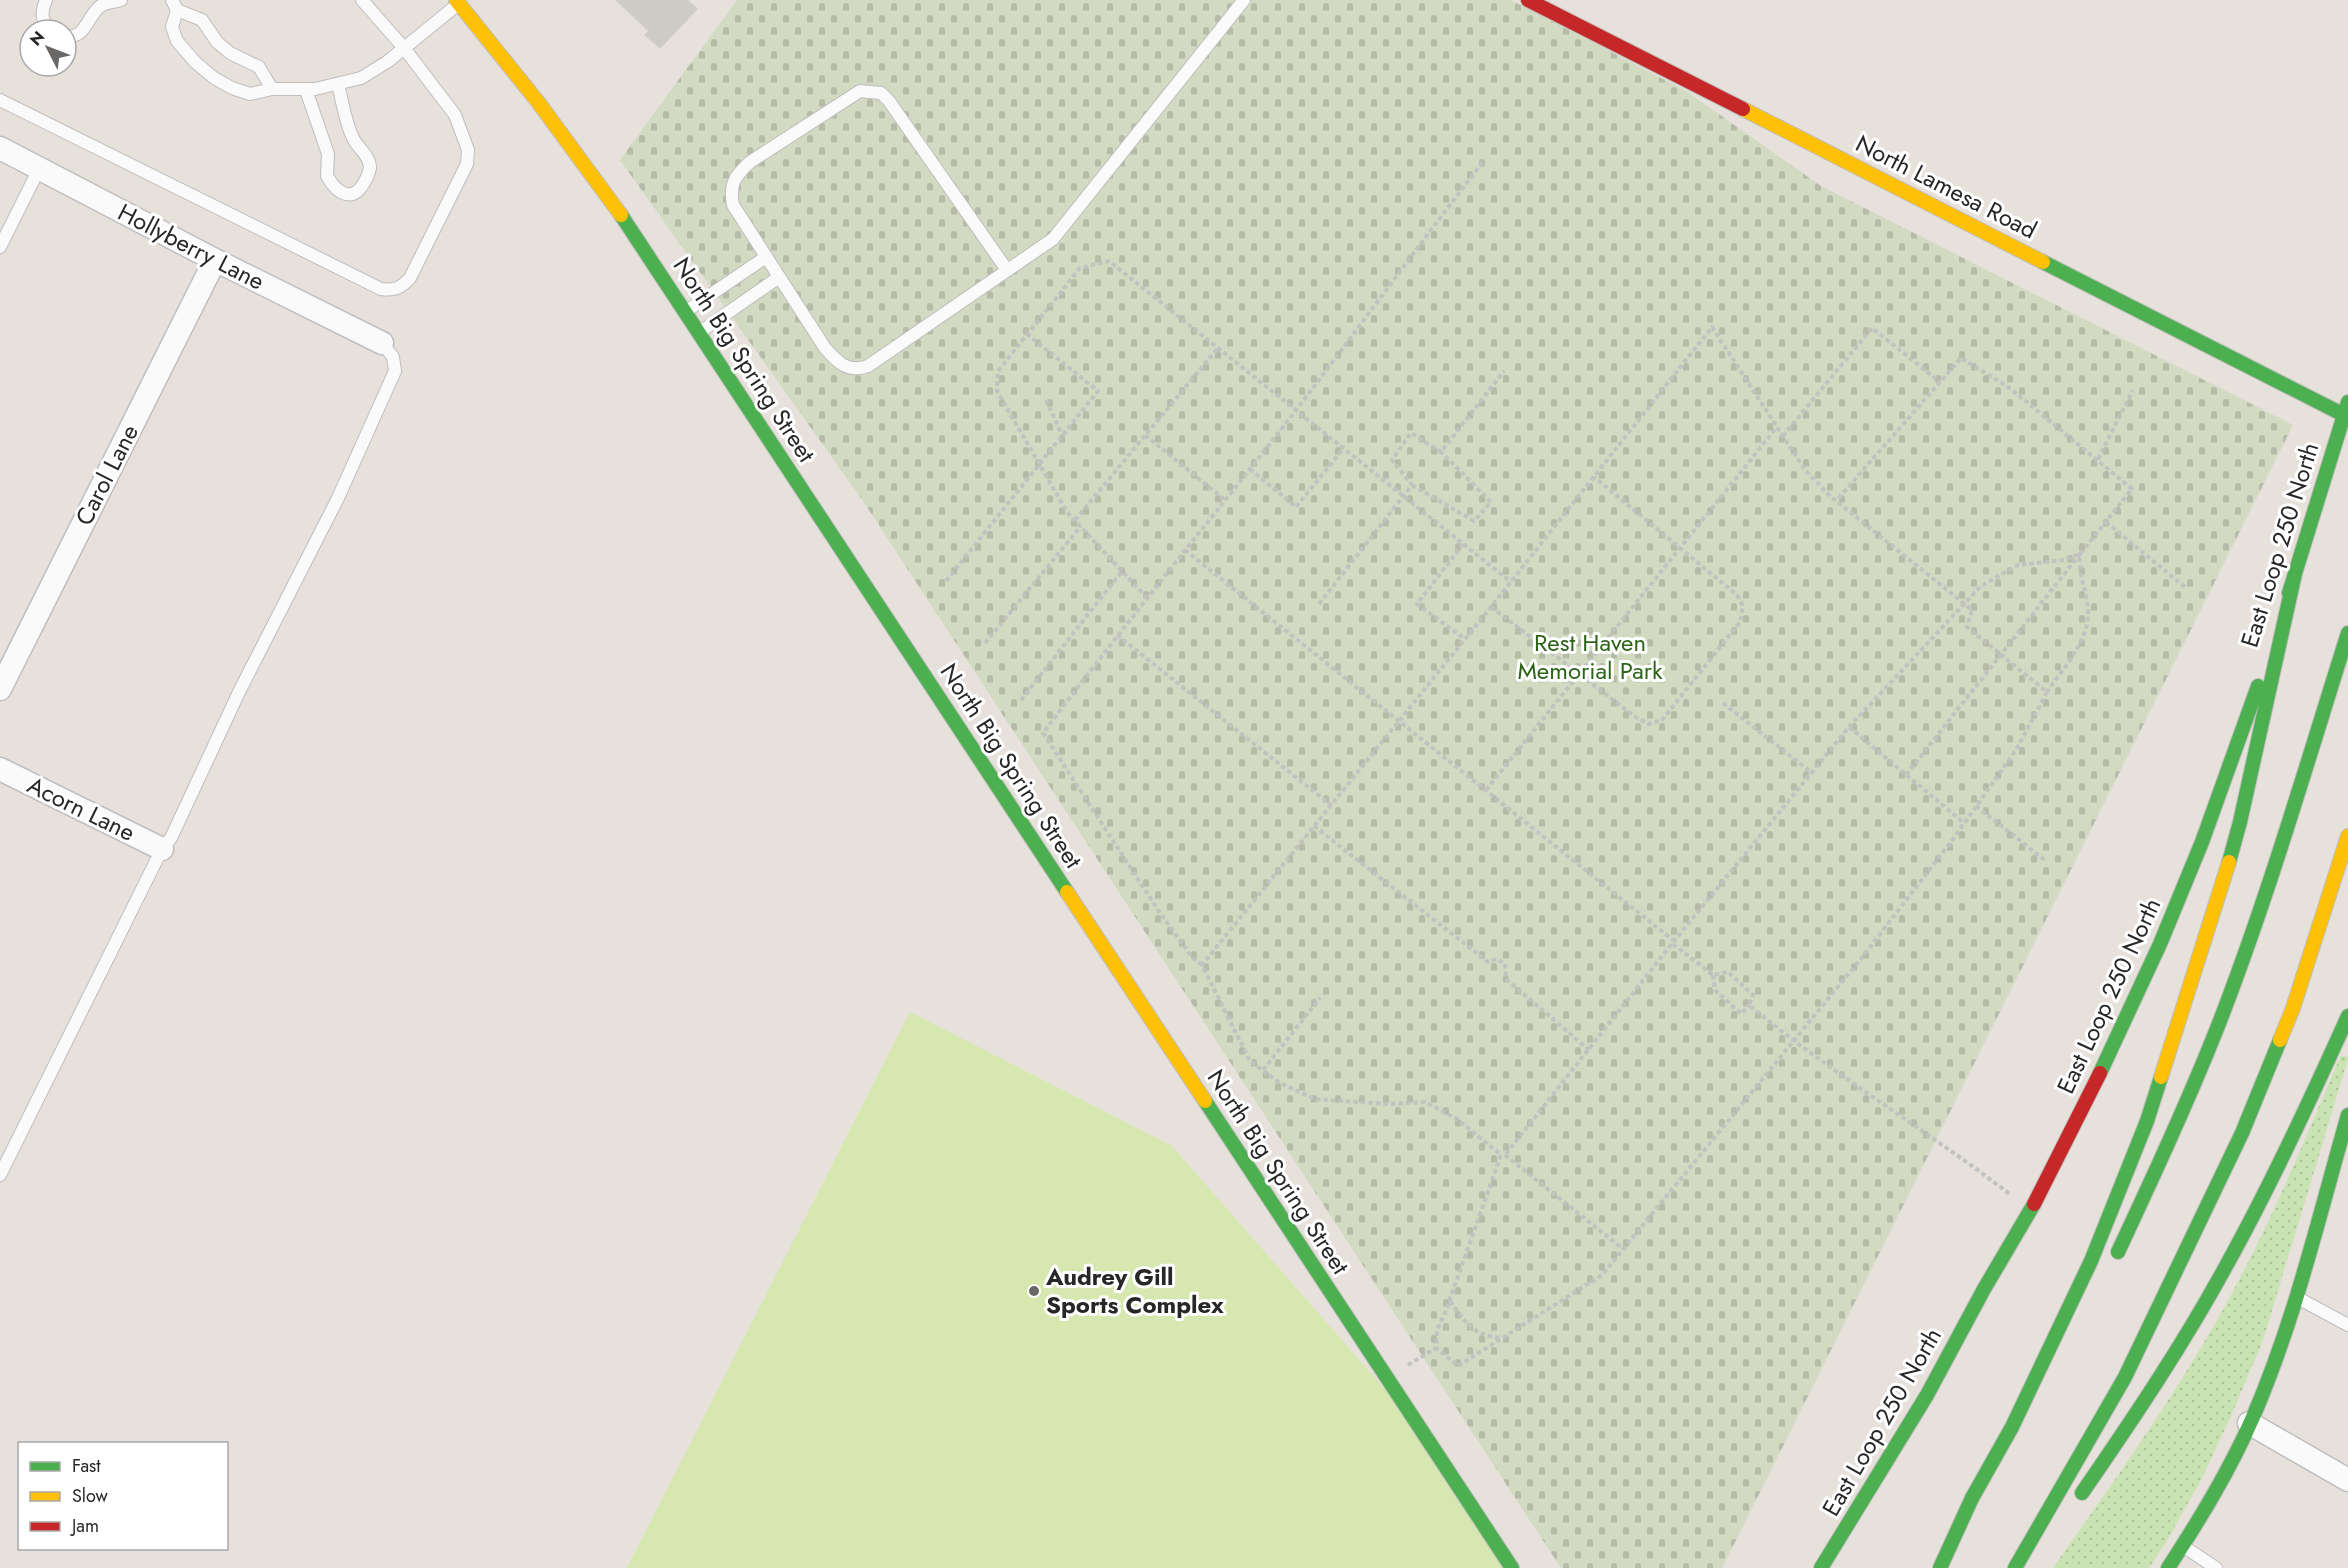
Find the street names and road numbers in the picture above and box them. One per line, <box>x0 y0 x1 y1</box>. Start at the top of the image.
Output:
street label: North Lamesa Road <box>1850 126 2043 247</box>
street label: Hollyberry Lane <box>112 195 271 299</box>
street label: North Big Spring Street <box>665 250 824 469</box>
street label: Carol Lane <box>66 418 147 531</box>
street label: East Loop 250 North <box>2232 438 2327 652</box>
street label: North Big Spring Street <box>932 656 1091 875</box>
street label: Acorn Lane <box>22 767 141 850</box>
street label: East Loop 250 North <box>2048 892 2169 1099</box>
street label: North Big Spring Street <box>1199 1062 1358 1281</box>
street label: East Loop 250 North <box>1813 1321 1950 1522</box>

